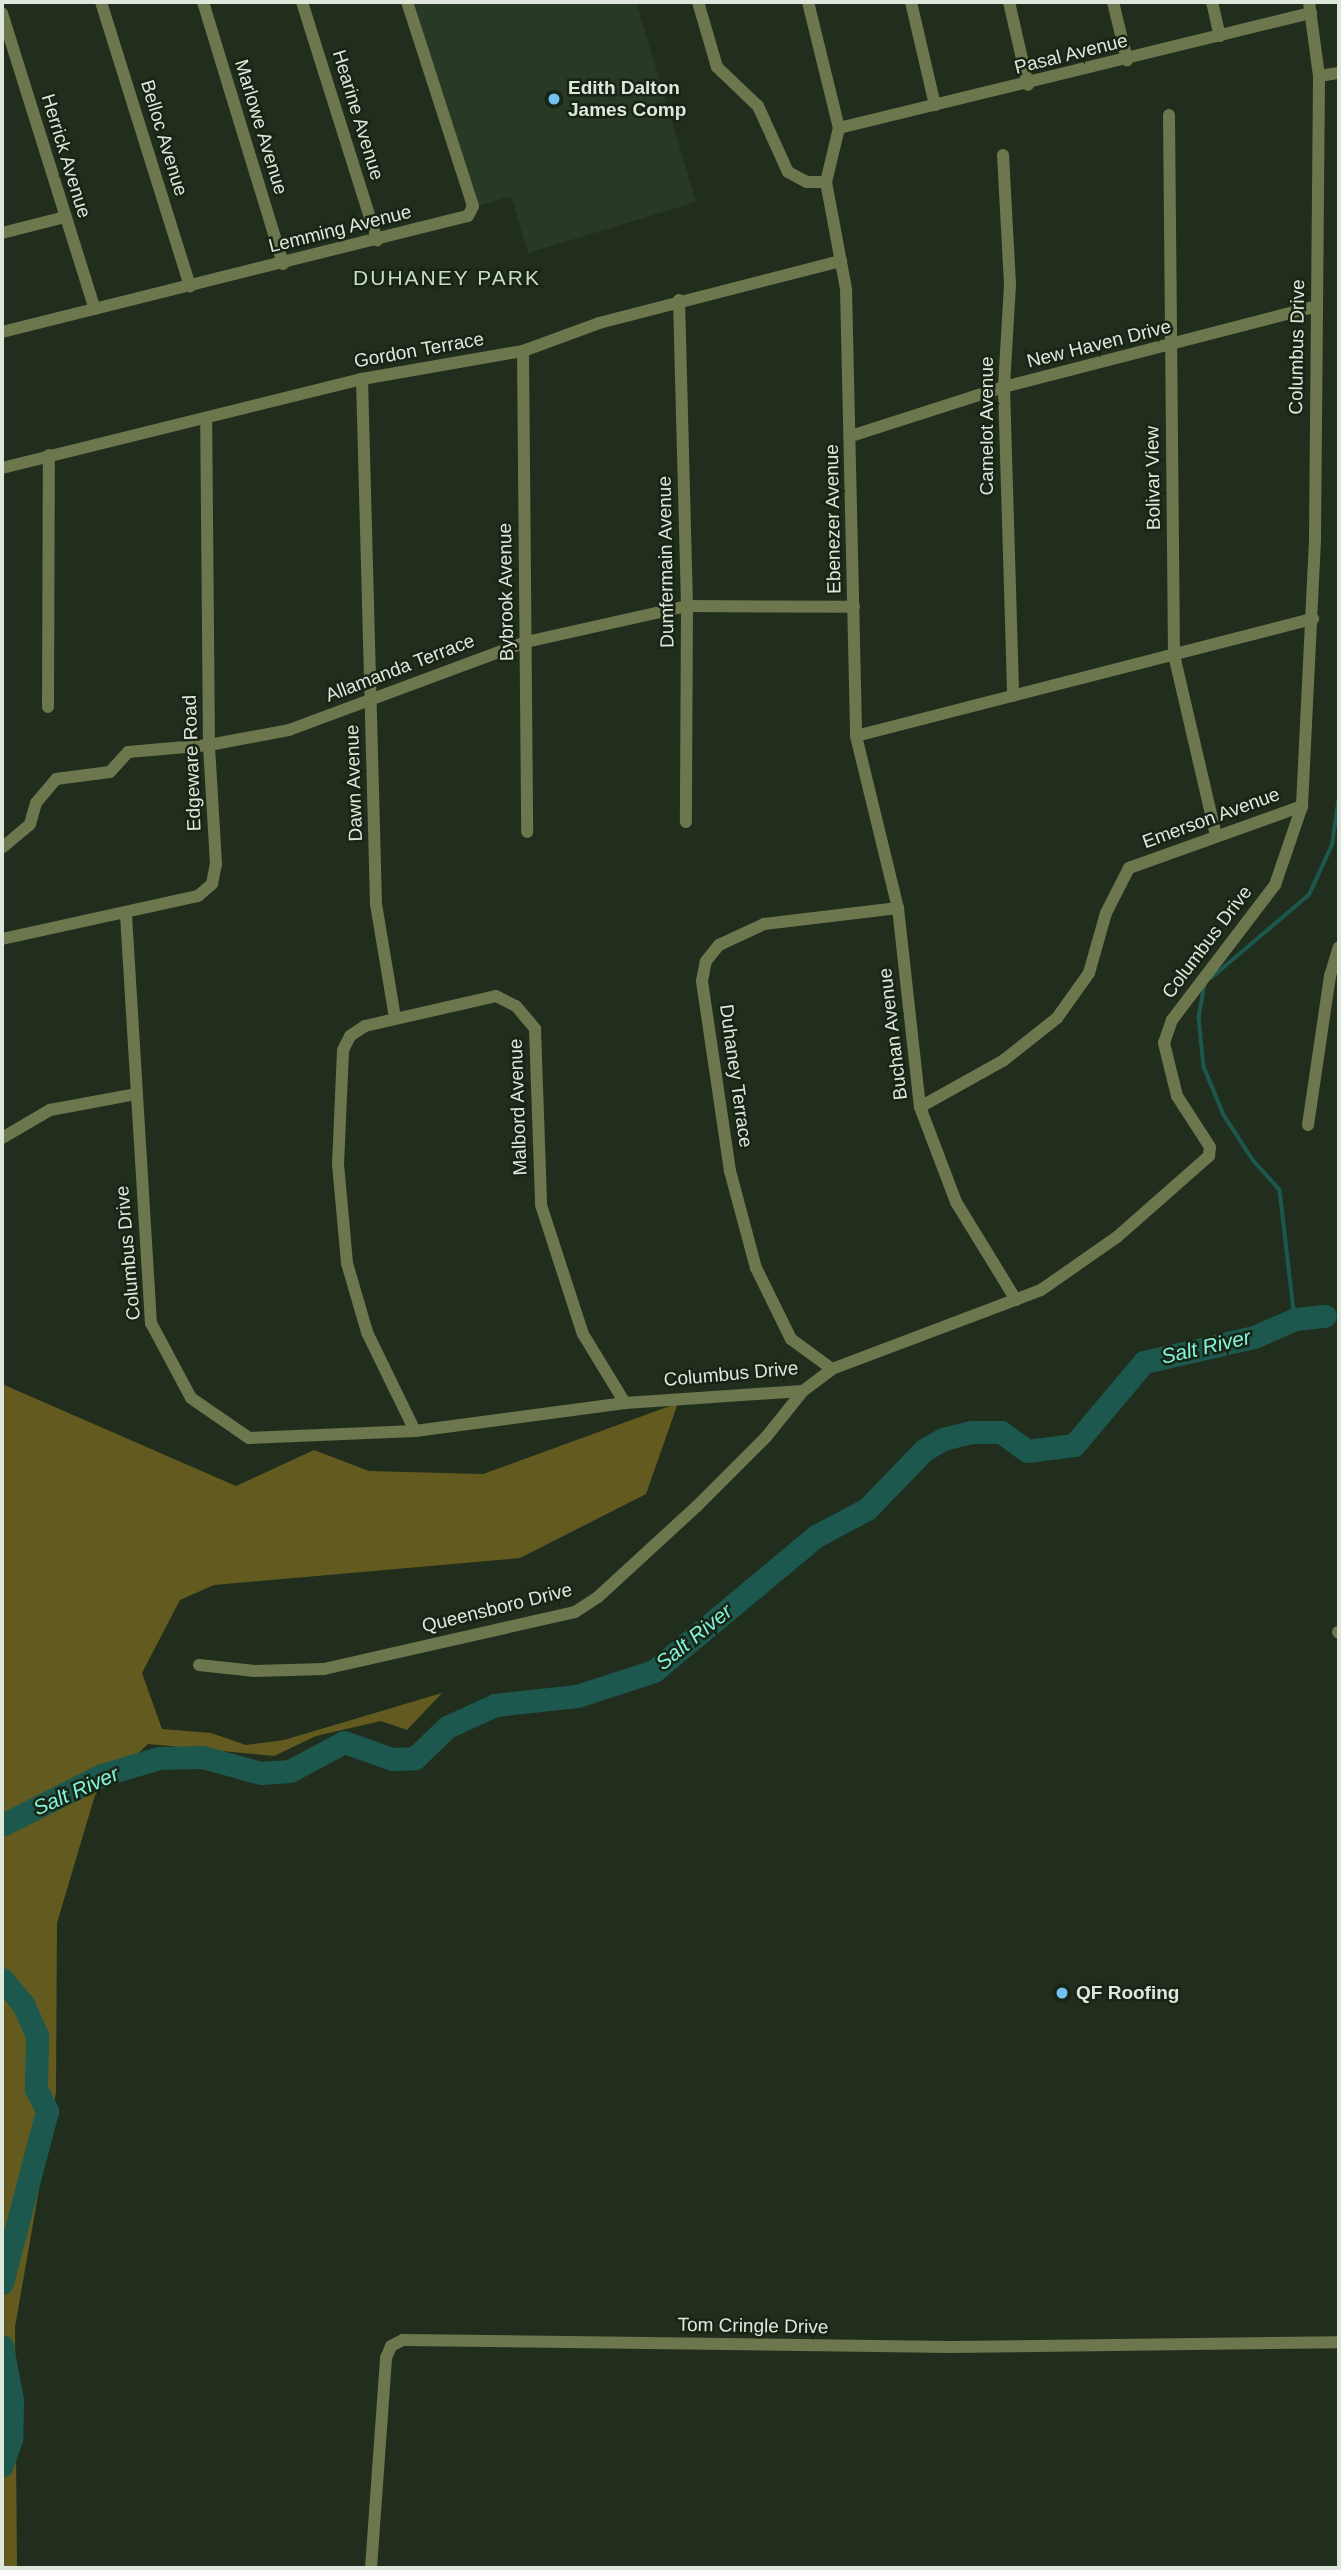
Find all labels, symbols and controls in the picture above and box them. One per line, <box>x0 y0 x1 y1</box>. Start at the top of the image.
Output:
street label: Pasal Avenue <box>1012 29 1130 79</box>
street label: Hearine Avenue <box>327 47 389 183</box>
street label: Marlowe Avenue <box>229 56 293 198</box>
street label: Belloc Avenue <box>135 77 193 199</box>
place label: Edith Dalton James Comp <box>568 77 686 121</box>
street label: Herrick Avenue <box>36 91 96 221</box>
marker: Edith Dalton James Comp <box>546 91 562 107</box>
street label: Lemming Avenue <box>266 200 414 258</box>
district label: DUHANEY PARK <box>354 265 540 291</box>
street label: Columbus Drive <box>1284 279 1310 415</box>
street label: New Haven Drive <box>1025 315 1173 373</box>
street label: Gordon Terrace <box>352 327 486 373</box>
street label: Camelot Avenue <box>976 356 998 496</box>
street label: Bolivar View <box>1141 426 1165 530</box>
street label: Ebenezer Avenue <box>820 443 846 595</box>
street label: Dumfermain Avenue <box>653 475 679 649</box>
street label: Bybrook Avenue <box>493 522 519 662</box>
street label: Allamanda Terrace <box>322 629 478 707</box>
street label: Edgeware Road <box>178 695 206 831</box>
street label: Dawn Avenue <box>341 724 367 842</box>
street label: Emerson Avenue <box>1139 782 1283 854</box>
street label: Columbus Drive <box>1157 881 1257 1003</box>
street label: Buchan Avenue <box>874 966 912 1102</box>
street label: Duhaney Terrace <box>715 1003 757 1149</box>
street label: Malbord Avenue <box>504 1038 532 1176</box>
street label: Columbus Drive <box>111 1185 145 1321</box>
water label: Salt River <box>1159 1324 1253 1370</box>
street label: Columbus Drive <box>663 1357 799 1391</box>
street label: Queensboro Drive <box>419 1578 575 1638</box>
water label: Salt River <box>651 1599 737 1675</box>
water label: Salt River <box>29 1761 123 1821</box>
place label: QF Roofing <box>1076 1982 1179 2004</box>
marker: QF Roofing <box>1054 1985 1070 2001</box>
street label: Tom Cringle Drive <box>677 2313 829 2339</box>

